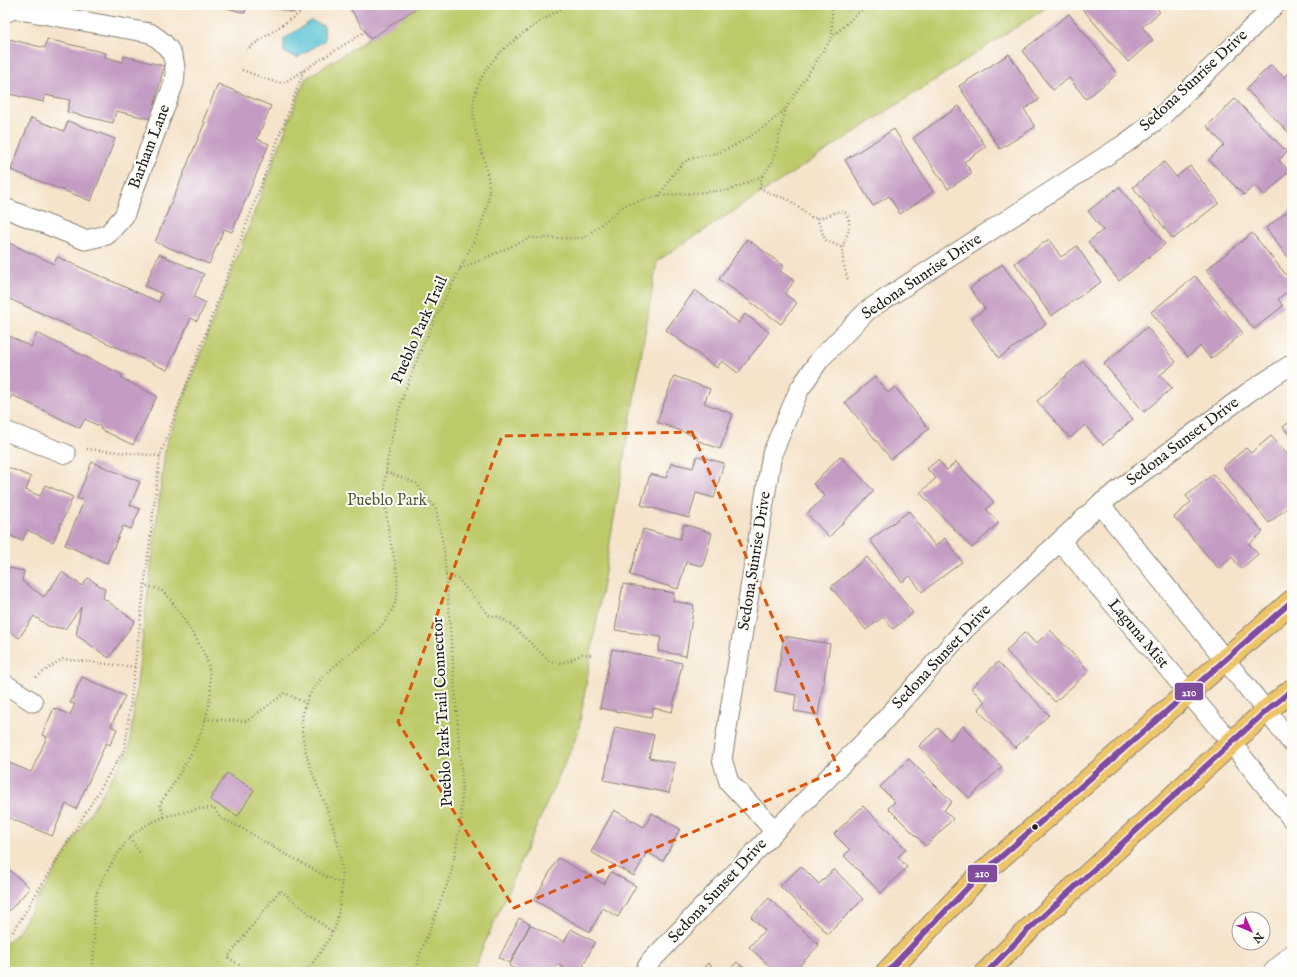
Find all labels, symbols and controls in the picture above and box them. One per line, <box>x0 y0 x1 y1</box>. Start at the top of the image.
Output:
street label: Sedona Sunrise Drive <box>1136 26 1252 136</box>
street label: Barham Lane <box>125 102 175 192</box>
street label: Sedona Sunrise Drive <box>858 229 986 325</box>
street label: Pueblo Park Trail <box>387 273 453 387</box>
street label: Sedona Sunset Drive <box>1123 393 1243 491</box>
street label: Sedona Sunrise Drive <box>734 490 776 632</box>
park label: Pueblo Park <box>347 491 428 511</box>
street label: Laguna Mist <box>1103 595 1173 673</box>
street label: Sedona Sunset Drive <box>888 601 996 713</box>
street label: Pueblo Park Trail Connector <box>428 616 458 808</box>
line badge: 210 <box>1174 682 1204 701</box>
text: 210 <box>1182 686 1197 700</box>
unlabelled marker <box>1030 822 1040 832</box>
street label: Sedona Sunset Drive <box>664 835 772 947</box>
line badge: 210 <box>967 864 998 883</box>
text: 210 <box>975 867 990 881</box>
north arrow <box>1231 911 1271 951</box>
text: N <box>1249 928 1267 946</box>

